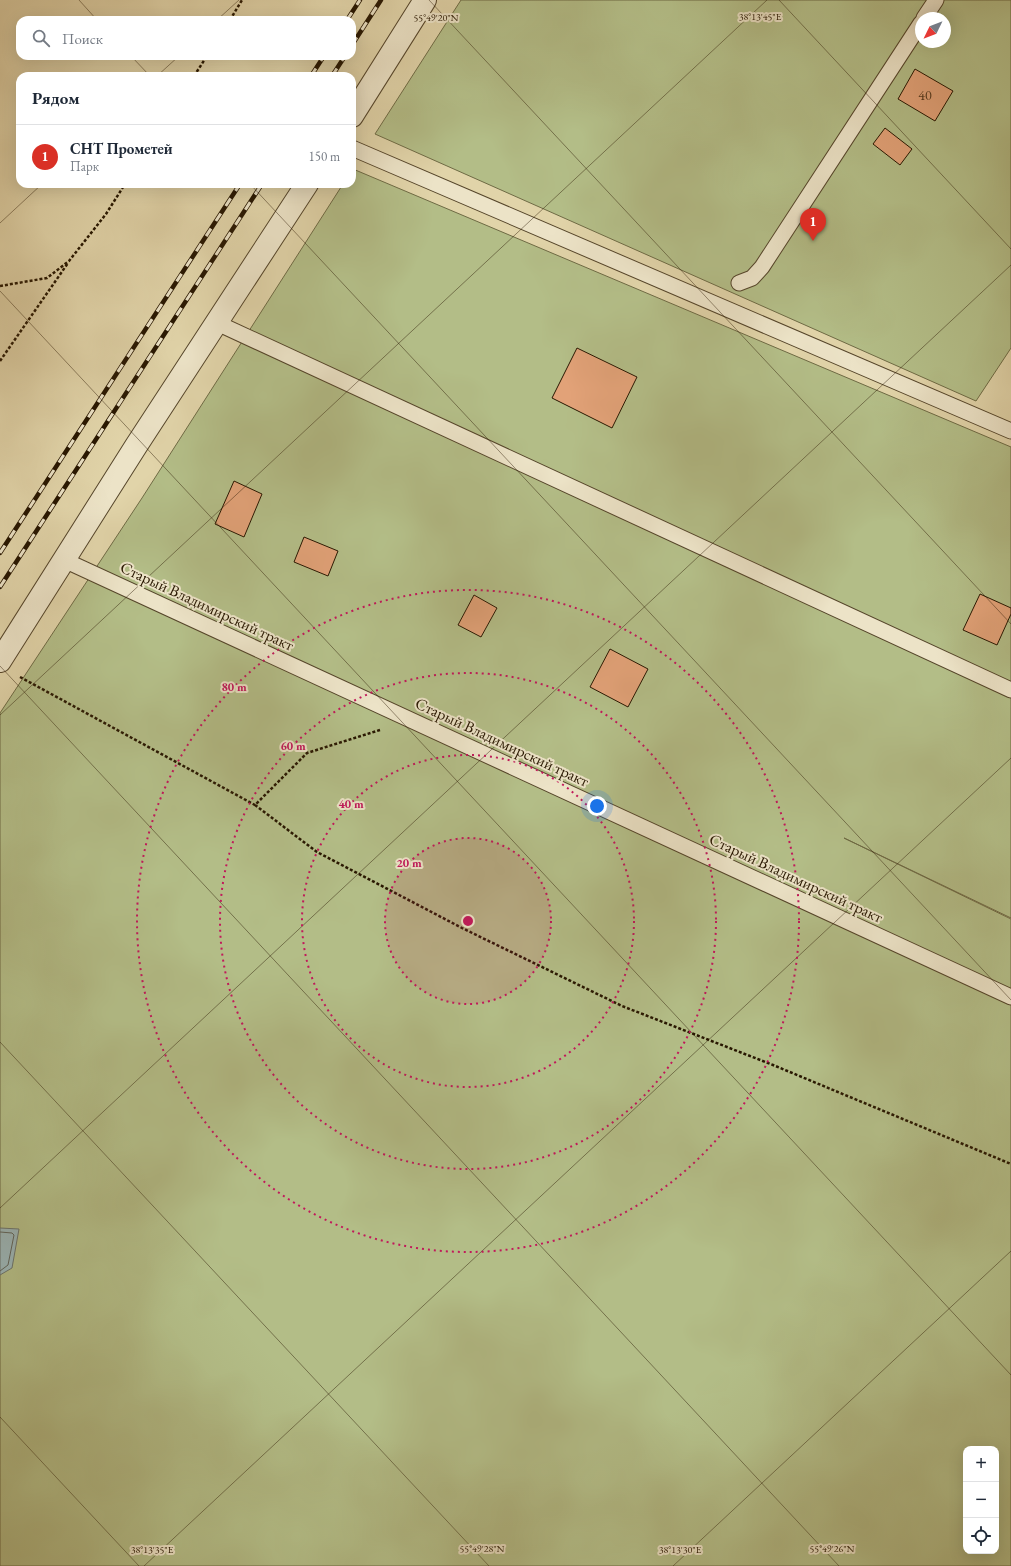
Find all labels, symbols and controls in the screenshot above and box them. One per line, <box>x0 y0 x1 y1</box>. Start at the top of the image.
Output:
text: 38°13'45"E <box>739 10 782 23</box>
text: 55°49'20"N <box>414 11 459 24</box>
north arrow <box>915 12 951 48</box>
search box <box>16 16 356 60</box>
icon: search <box>30 27 52 49</box>
text: Поиск <box>62 29 103 48</box>
house number: 40 <box>918 86 932 104</box>
text: Рядом <box>32 87 80 109</box>
text: СНТ Прометей <box>70 139 172 158</box>
text: 1 <box>42 148 48 165</box>
text: 150 m <box>309 148 340 165</box>
text: Парк <box>70 158 99 175</box>
pin: 1 <box>800 208 826 241</box>
street label: Старый Владимирский тракт <box>117 557 298 656</box>
text: 80 m <box>221 679 247 695</box>
street label: Старый Владимирский тракт <box>412 693 593 792</box>
text: 60 m <box>280 738 306 754</box>
text: 40 m <box>338 796 364 812</box>
your location <box>587 796 607 816</box>
street label: Старый Владимирский тракт <box>706 829 887 928</box>
text: 20 m <box>396 855 422 871</box>
centre of rings <box>461 914 475 928</box>
map controls <box>963 1446 999 1554</box>
button: + <box>963 1446 999 1482</box>
button: − <box>963 1482 999 1518</box>
button: locate <box>963 1518 999 1554</box>
text: 55°49'28"N <box>460 1542 505 1555</box>
text: 55°49'26"N <box>810 1542 855 1555</box>
text: 38°13'35"E <box>131 1543 174 1556</box>
text: 38°13'30"E <box>659 1543 702 1556</box>

